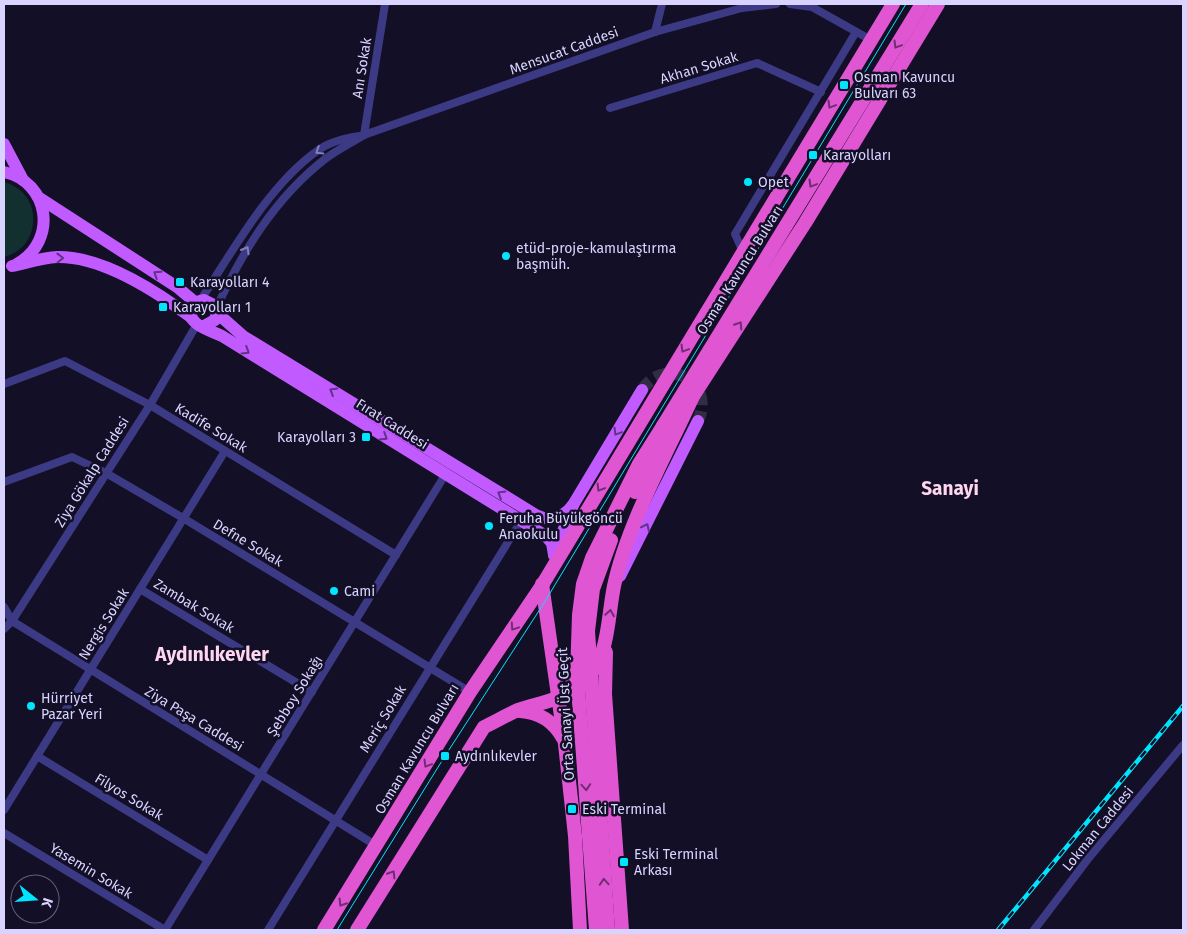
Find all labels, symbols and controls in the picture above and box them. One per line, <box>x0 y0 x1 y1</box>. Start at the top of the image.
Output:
street label: Mensucat Caddesi <box>507 23 621 79</box>
street label: Anı Sokak <box>349 36 375 100</box>
one-way arrow <box>893 40 903 49</box>
street label: Akhan Sokak <box>658 48 741 88</box>
place label: Osman Kavuncu Bulvarı 63 <box>854 69 955 102</box>
marker: Osman Kavuncu Bulvarı 63 <box>838 79 850 91</box>
one-way arrow <box>828 100 838 109</box>
one-way arrow <box>315 144 324 154</box>
place label: Karayolları <box>823 147 891 164</box>
marker: Karayolları <box>807 149 819 161</box>
place label: Opet <box>758 174 790 191</box>
marker: Opet <box>742 176 754 188</box>
one-way arrow <box>809 179 819 188</box>
street label: Osman Kavuncu Bulvarı <box>693 202 787 338</box>
place label: etüd-proje-kamulaştırma başmüh. <box>516 240 676 273</box>
one-way arrow <box>240 246 250 255</box>
marker: etüd-proje-kamulaştırma başmüh. <box>500 250 512 262</box>
one-way arrow <box>56 253 64 263</box>
one-way arrow <box>153 270 162 280</box>
place label: Karayolları 4 <box>190 274 270 291</box>
marker: Karayolları 4 <box>174 276 186 288</box>
place label: Karayolları 1 <box>173 299 251 316</box>
marker: Karayolları 1 <box>157 301 169 313</box>
one-way arrow <box>732 322 742 331</box>
one-way arrow <box>681 344 691 353</box>
one-way arrow <box>241 345 250 355</box>
one-way arrow <box>329 388 338 398</box>
street label: Fırat Caddesi <box>353 395 431 453</box>
street label: Kadife Sokak <box>172 400 251 457</box>
street label: Ziya Gökalp Caddesi <box>51 414 133 530</box>
one-way arrow <box>614 426 624 435</box>
place label: Karayolları 3 <box>277 429 356 446</box>
marker: Karayolları 3 <box>360 431 372 443</box>
one-way arrow <box>379 431 388 441</box>
district label: Sanayi <box>921 477 979 500</box>
one-way arrow <box>597 483 607 492</box>
one-way arrow <box>498 491 507 500</box>
place label: Feruha Büyükgöncü Anaokulu <box>499 510 623 543</box>
street label: Defne Sokak <box>210 516 287 571</box>
marker: Feruha Büyükgöncü Anaokulu <box>483 520 495 532</box>
one-way arrow <box>640 523 650 532</box>
street label: Zambak Sokak <box>151 575 238 637</box>
place label: Cami <box>344 583 375 600</box>
street label: Nergis Sokak <box>75 584 133 663</box>
marker: Cami <box>328 585 340 597</box>
one-way arrow <box>605 609 615 618</box>
one-way arrow <box>511 621 520 631</box>
district label: Aydınlıkevler <box>154 643 269 666</box>
street label: Orta Sanayi Üst Geçit <box>553 646 578 781</box>
street label: Şebboy Sokağı <box>263 652 327 740</box>
street label: Meriç Sokak <box>356 681 410 756</box>
street label: Osman Kavuncu Bulvarı <box>371 681 463 817</box>
street label: Ziya Paşa Caddesi <box>142 683 246 755</box>
place label: Hürriyet Pazar Yeri <box>41 690 102 723</box>
marker: Hürriyet Pazar Yeri <box>25 700 37 712</box>
place label: Aydınlıkevler <box>455 748 538 765</box>
marker: Aydınlıkevler <box>439 750 451 762</box>
one-way arrow <box>423 759 433 768</box>
street label: Filyos Sokak <box>92 770 167 825</box>
one-way arrow <box>581 783 592 791</box>
street label: Lokman Caddesi <box>1059 783 1137 875</box>
place label: Eski Terminal <box>582 801 666 818</box>
marker: Eski Terminal <box>566 803 578 815</box>
street label: Yasemin Sokak <box>46 840 136 903</box>
place label: Eski Terminal Arkası <box>634 846 718 879</box>
marker: Eski Terminal Arkası <box>618 856 630 868</box>
one-way arrow <box>386 870 396 879</box>
north arrow <box>10 874 60 924</box>
one-way arrow <box>599 877 610 885</box>
text: K <box>37 896 56 910</box>
one-way arrow <box>338 897 348 906</box>

